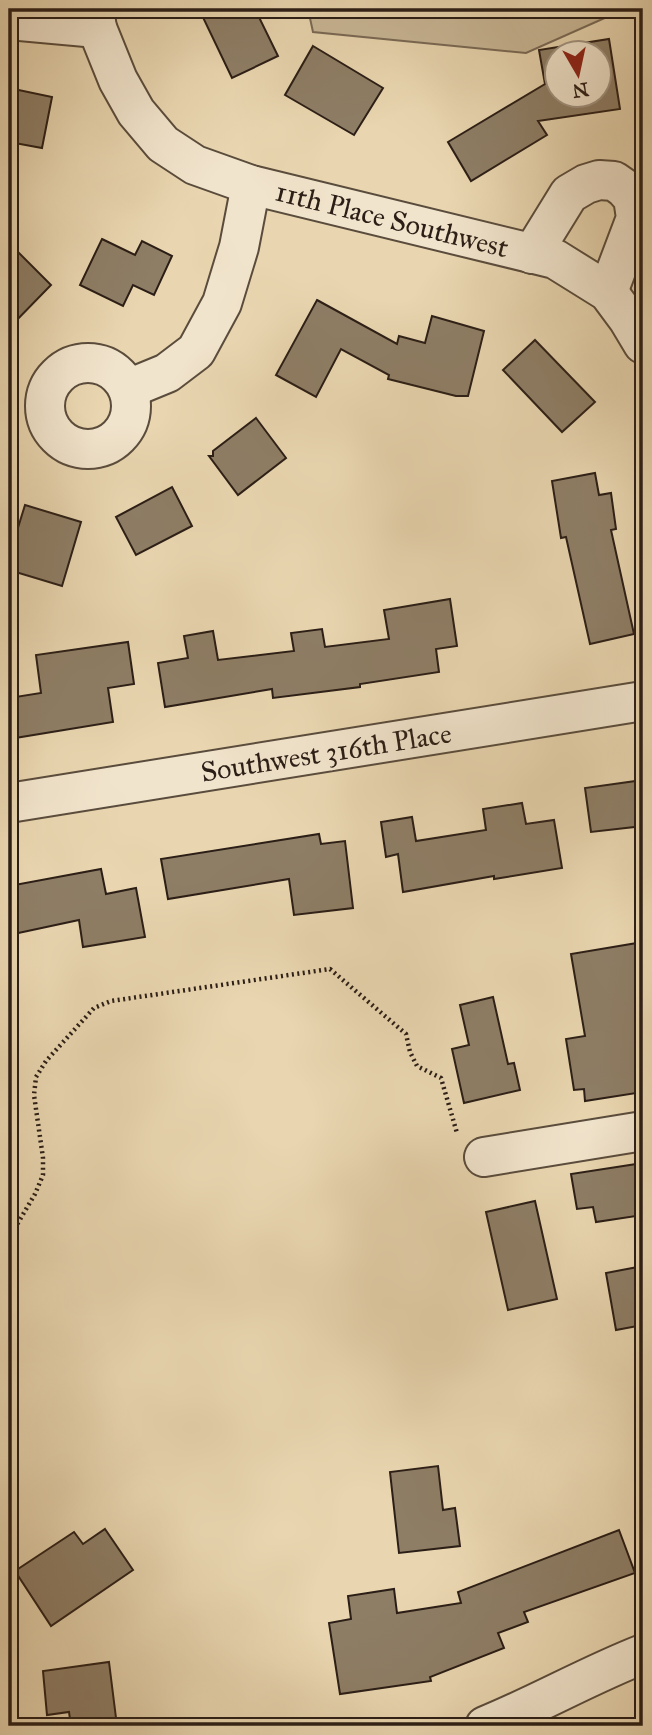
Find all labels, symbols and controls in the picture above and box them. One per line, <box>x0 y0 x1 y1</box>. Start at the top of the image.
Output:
north arrow <box>544 38 614 108</box>
text: N <box>571 78 590 103</box>
street label: 11th Place Southwest <box>272 174 512 265</box>
street label: Southwest 316th Place <box>198 715 454 790</box>

